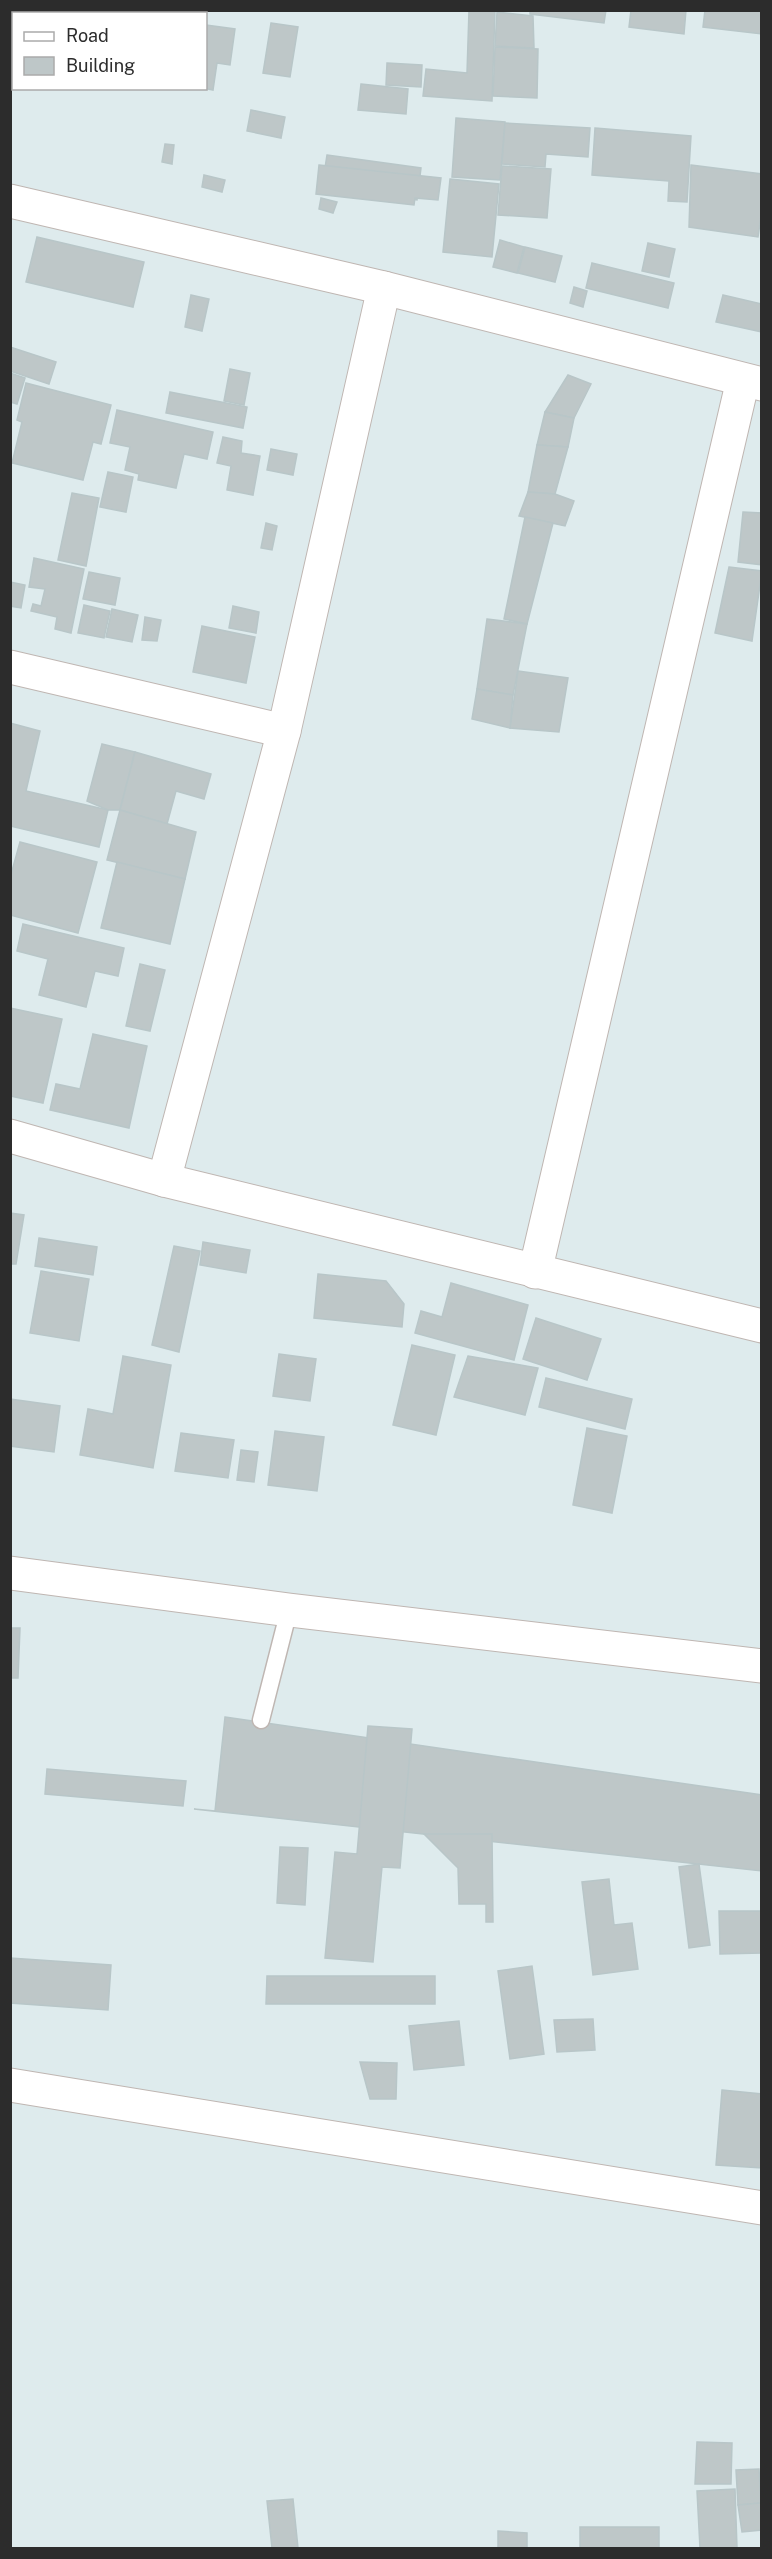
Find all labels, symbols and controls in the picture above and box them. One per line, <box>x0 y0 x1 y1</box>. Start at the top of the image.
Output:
legend <box>12 12 207 90</box>
text: Road <box>66 25 109 46</box>
text: Building <box>66 55 135 76</box>

